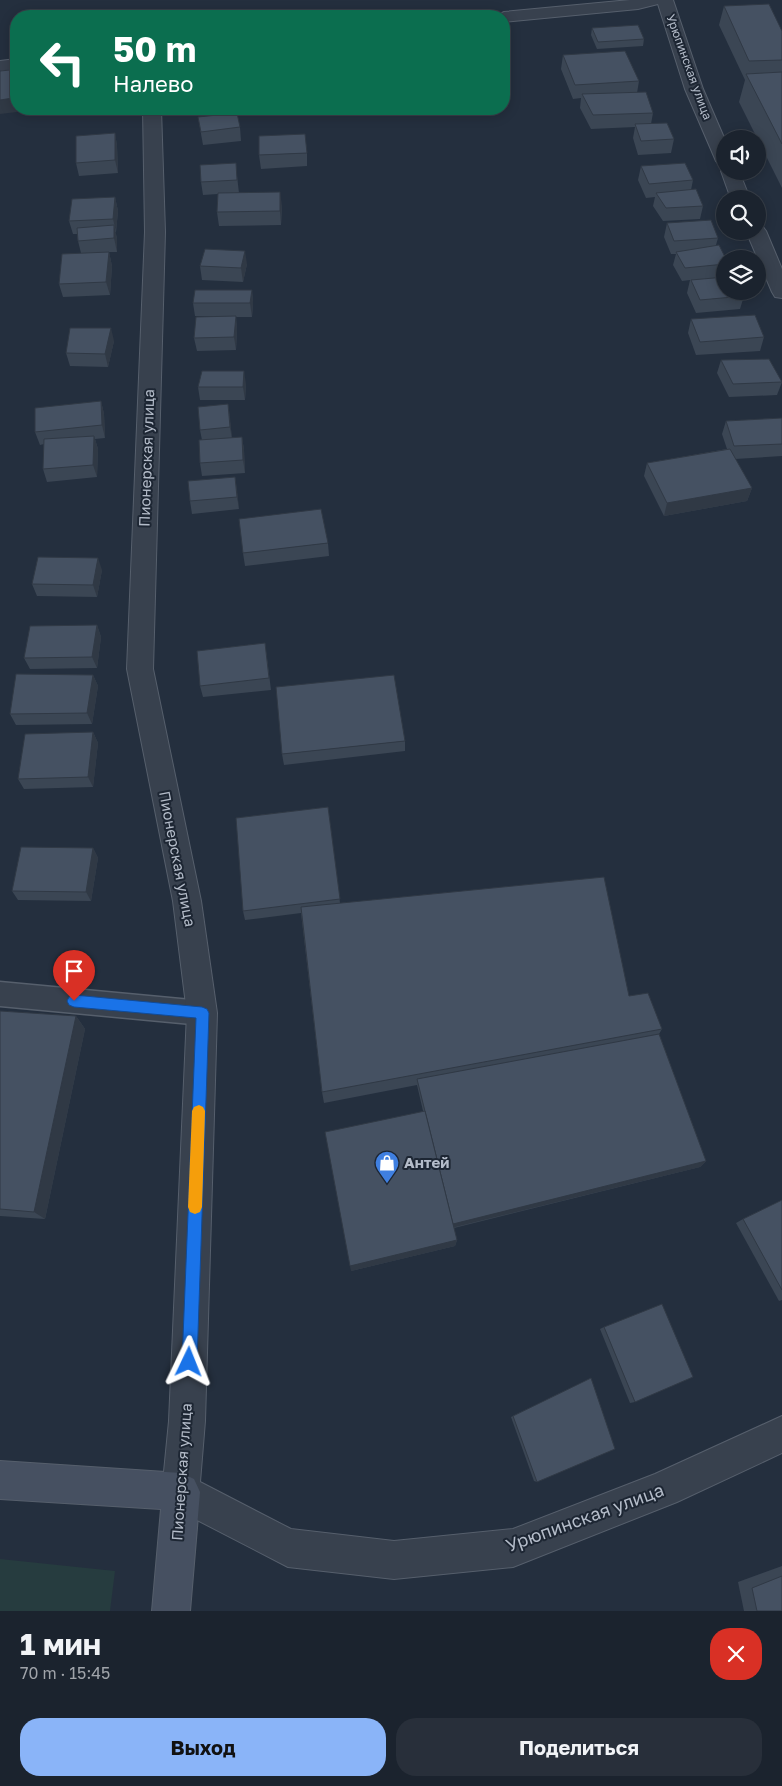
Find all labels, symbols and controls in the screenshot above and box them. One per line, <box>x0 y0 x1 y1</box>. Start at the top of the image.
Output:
street label: Урюпинская улица <box>663 12 716 122</box>
text: 50 m <box>113 28 196 70</box>
icon: left <box>30 30 95 95</box>
text: Налево <box>113 70 193 97</box>
map controls <box>716 130 766 300</box>
button: sound <box>716 130 766 180</box>
button: search <box>716 190 766 240</box>
button: layers <box>716 250 766 300</box>
street label: Пионерская улица <box>135 389 157 527</box>
street label: Пионерская улица <box>156 789 200 928</box>
pin <box>53 950 95 1001</box>
icon: arrive <box>60 957 88 985</box>
shop icon: Антей <box>374 1150 400 1184</box>
place label: Антей <box>404 1153 449 1171</box>
position arrow <box>162 1335 214 1387</box>
street label: Пионерская улица <box>167 1403 195 1541</box>
street label: Урюпинская улица <box>503 1478 667 1556</box>
text: 1 мин <box>20 1626 101 1662</box>
button: close <box>710 1628 762 1680</box>
text: 70 m · 15:45 <box>20 1663 110 1683</box>
button: Выход <box>20 1718 386 1776</box>
button: Поделиться <box>396 1718 762 1776</box>

